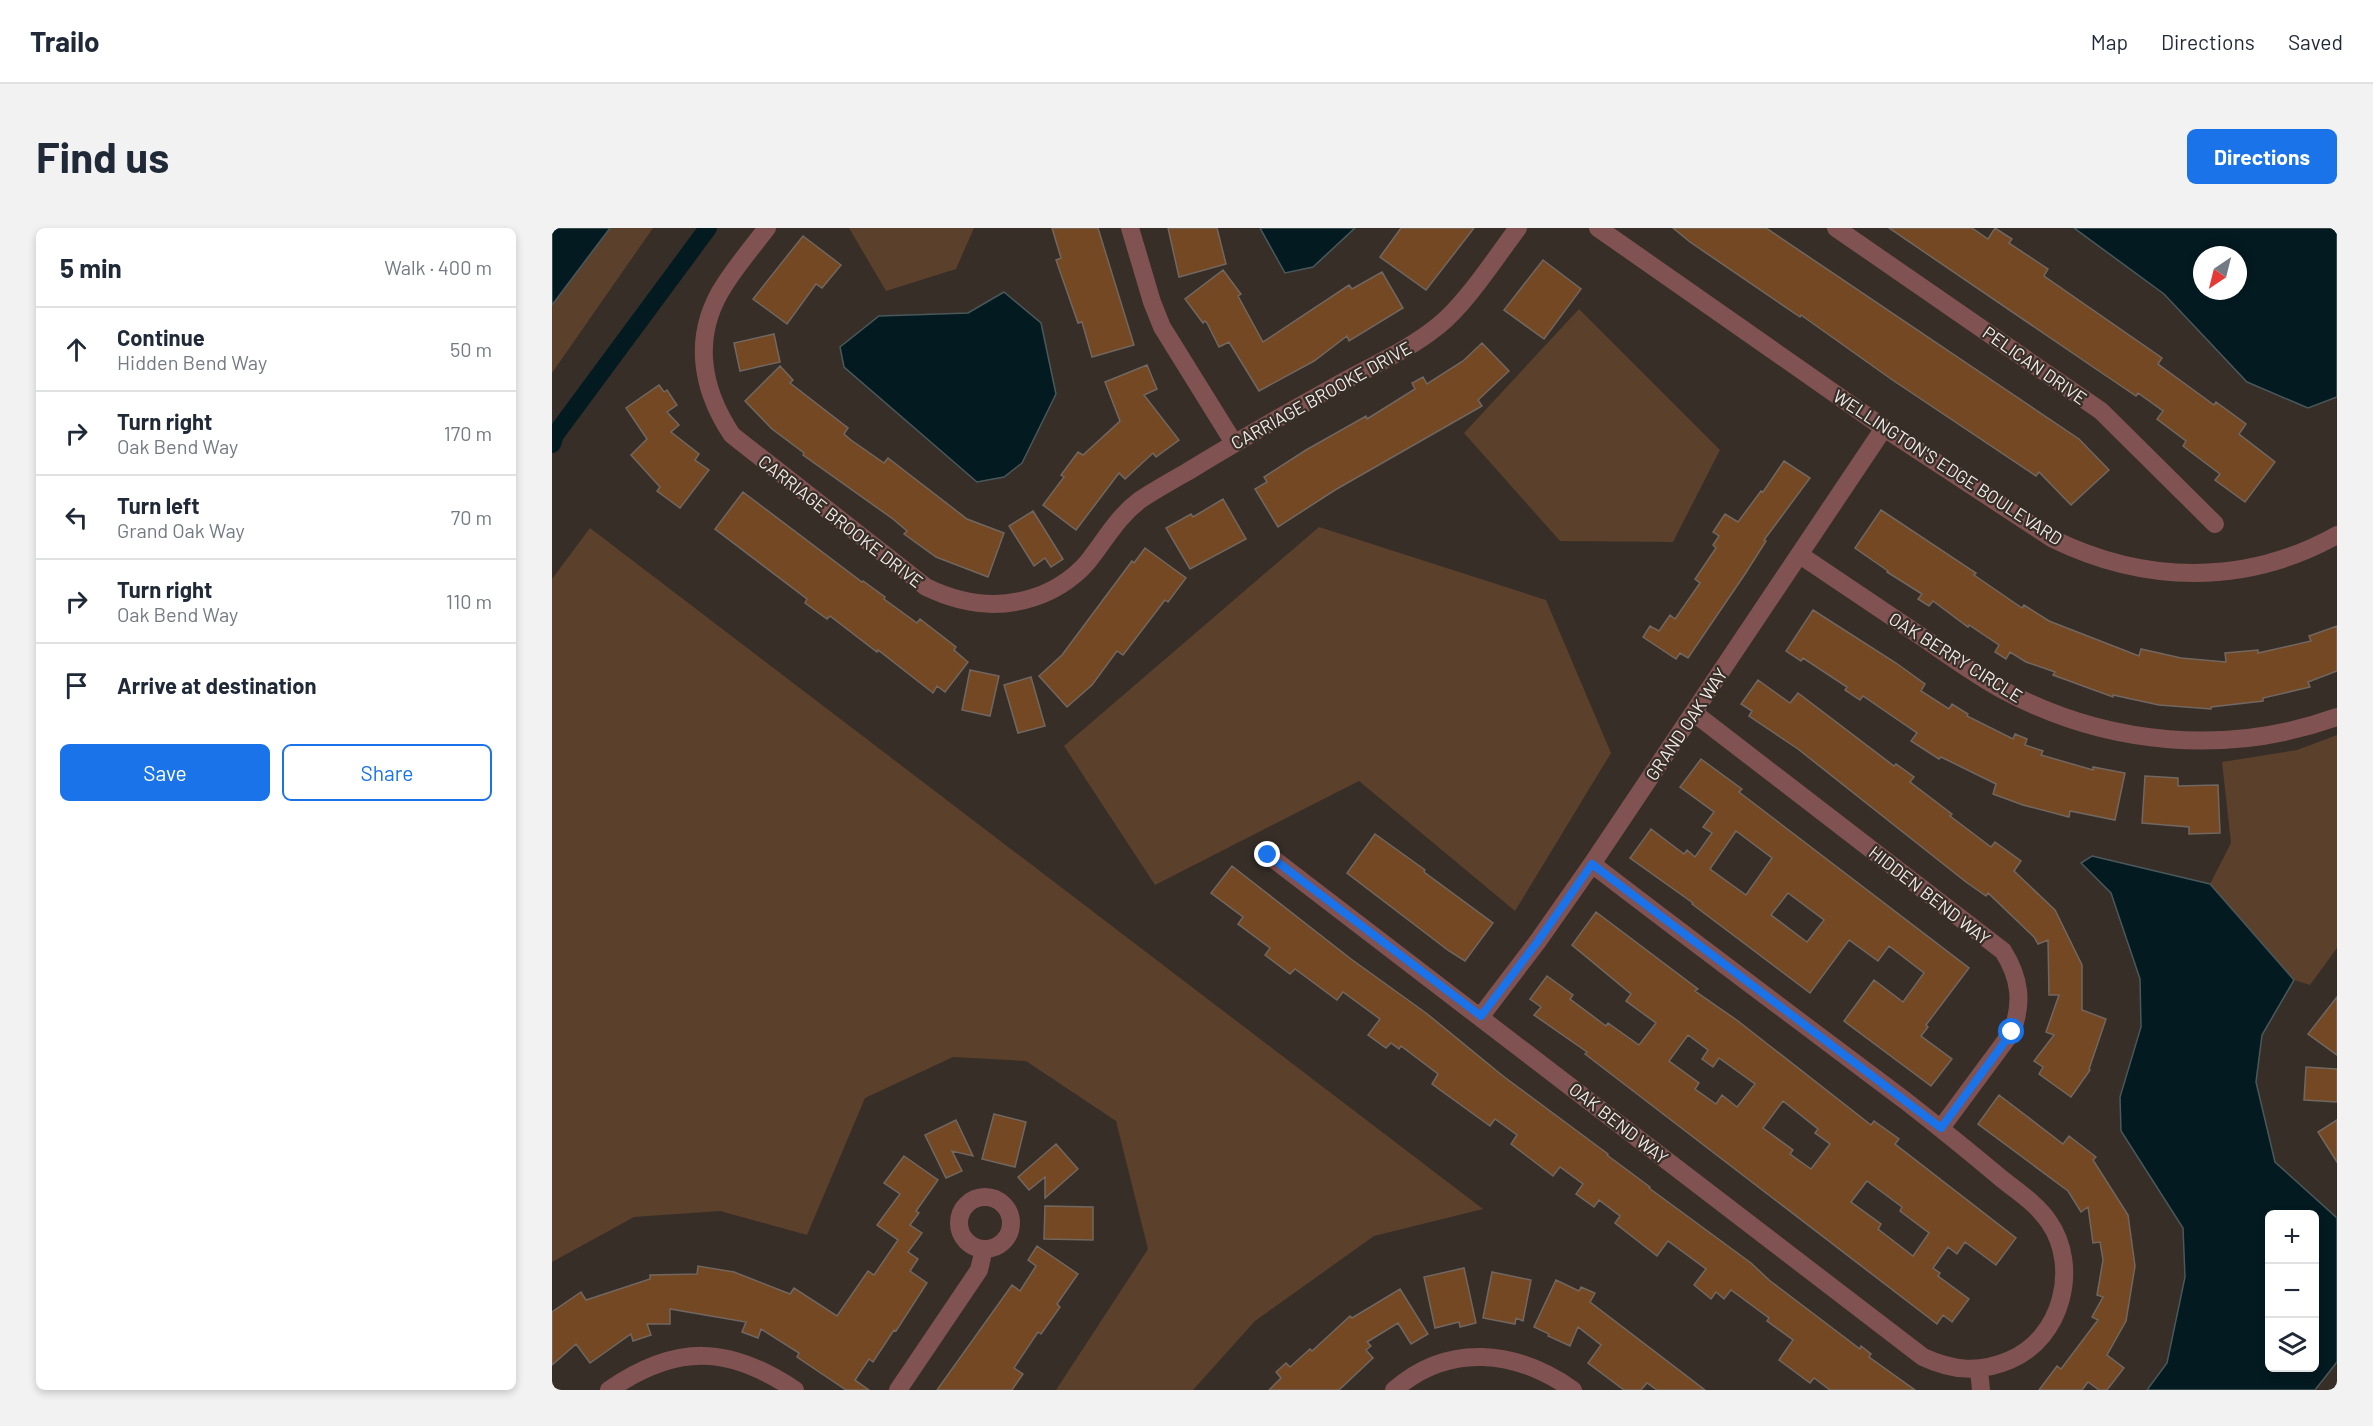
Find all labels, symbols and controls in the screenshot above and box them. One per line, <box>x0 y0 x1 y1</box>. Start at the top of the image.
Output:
text: Trailo <box>30 24 100 58</box>
text: Map <box>2091 29 2128 54</box>
text: Directions <box>2161 29 2255 54</box>
text: Saved <box>2288 29 2343 54</box>
button: Directions <box>2187 129 2337 184</box>
text: Find us <box>36 131 169 181</box>
north arrow <box>2193 246 2247 300</box>
text: 5 min <box>60 252 122 283</box>
text: Walk · 400 m <box>384 255 492 279</box>
street label: PELICAN DRIVE <box>1979 321 2091 409</box>
text: Continue <box>117 324 205 350</box>
icon: ahead <box>60 333 93 366</box>
street label: CARRIAGE BROOKE DRIVE <box>1227 336 1415 454</box>
text: 50 m <box>450 337 492 361</box>
text: Hidden Bend Way <box>117 350 267 374</box>
street label: WELLINGTON'S EDGE BOULEVARD <box>1829 385 2067 549</box>
text: Turn right <box>117 408 212 434</box>
icon: right <box>60 417 93 450</box>
text: 170 m <box>444 421 492 445</box>
text: Oak Bend Way <box>117 434 238 458</box>
street label: CARRIAGE BROOKE DRIVE <box>754 450 928 592</box>
text: Turn left <box>117 492 200 518</box>
icon: left <box>60 501 93 534</box>
text: 70 m <box>451 505 492 529</box>
text: Grand Oak Way <box>117 518 245 542</box>
text: Turn right <box>117 576 212 602</box>
icon: right <box>60 585 93 618</box>
text: 110 m <box>446 589 492 613</box>
text: Oak Bend Way <box>117 602 238 626</box>
street label: OAK BERRY CIRCLE <box>1885 607 2027 707</box>
street label: GRAND OAK WAY <box>1640 664 1732 784</box>
icon: arrive <box>60 669 93 702</box>
text: Arrive at destination <box>117 672 316 698</box>
button: Save <box>60 744 270 801</box>
button: Share <box>282 744 492 801</box>
route end <box>1254 841 1280 867</box>
street label: HIDDEN BEND WAY <box>1865 841 1995 949</box>
route start <box>1998 1018 2024 1044</box>
street label: OAK BEND WAY <box>1565 1078 1673 1168</box>
map controls <box>2265 1210 2319 1372</box>
button: + <box>2265 1210 2319 1264</box>
button: − <box>2265 1264 2319 1318</box>
button: layers <box>2265 1318 2319 1372</box>

